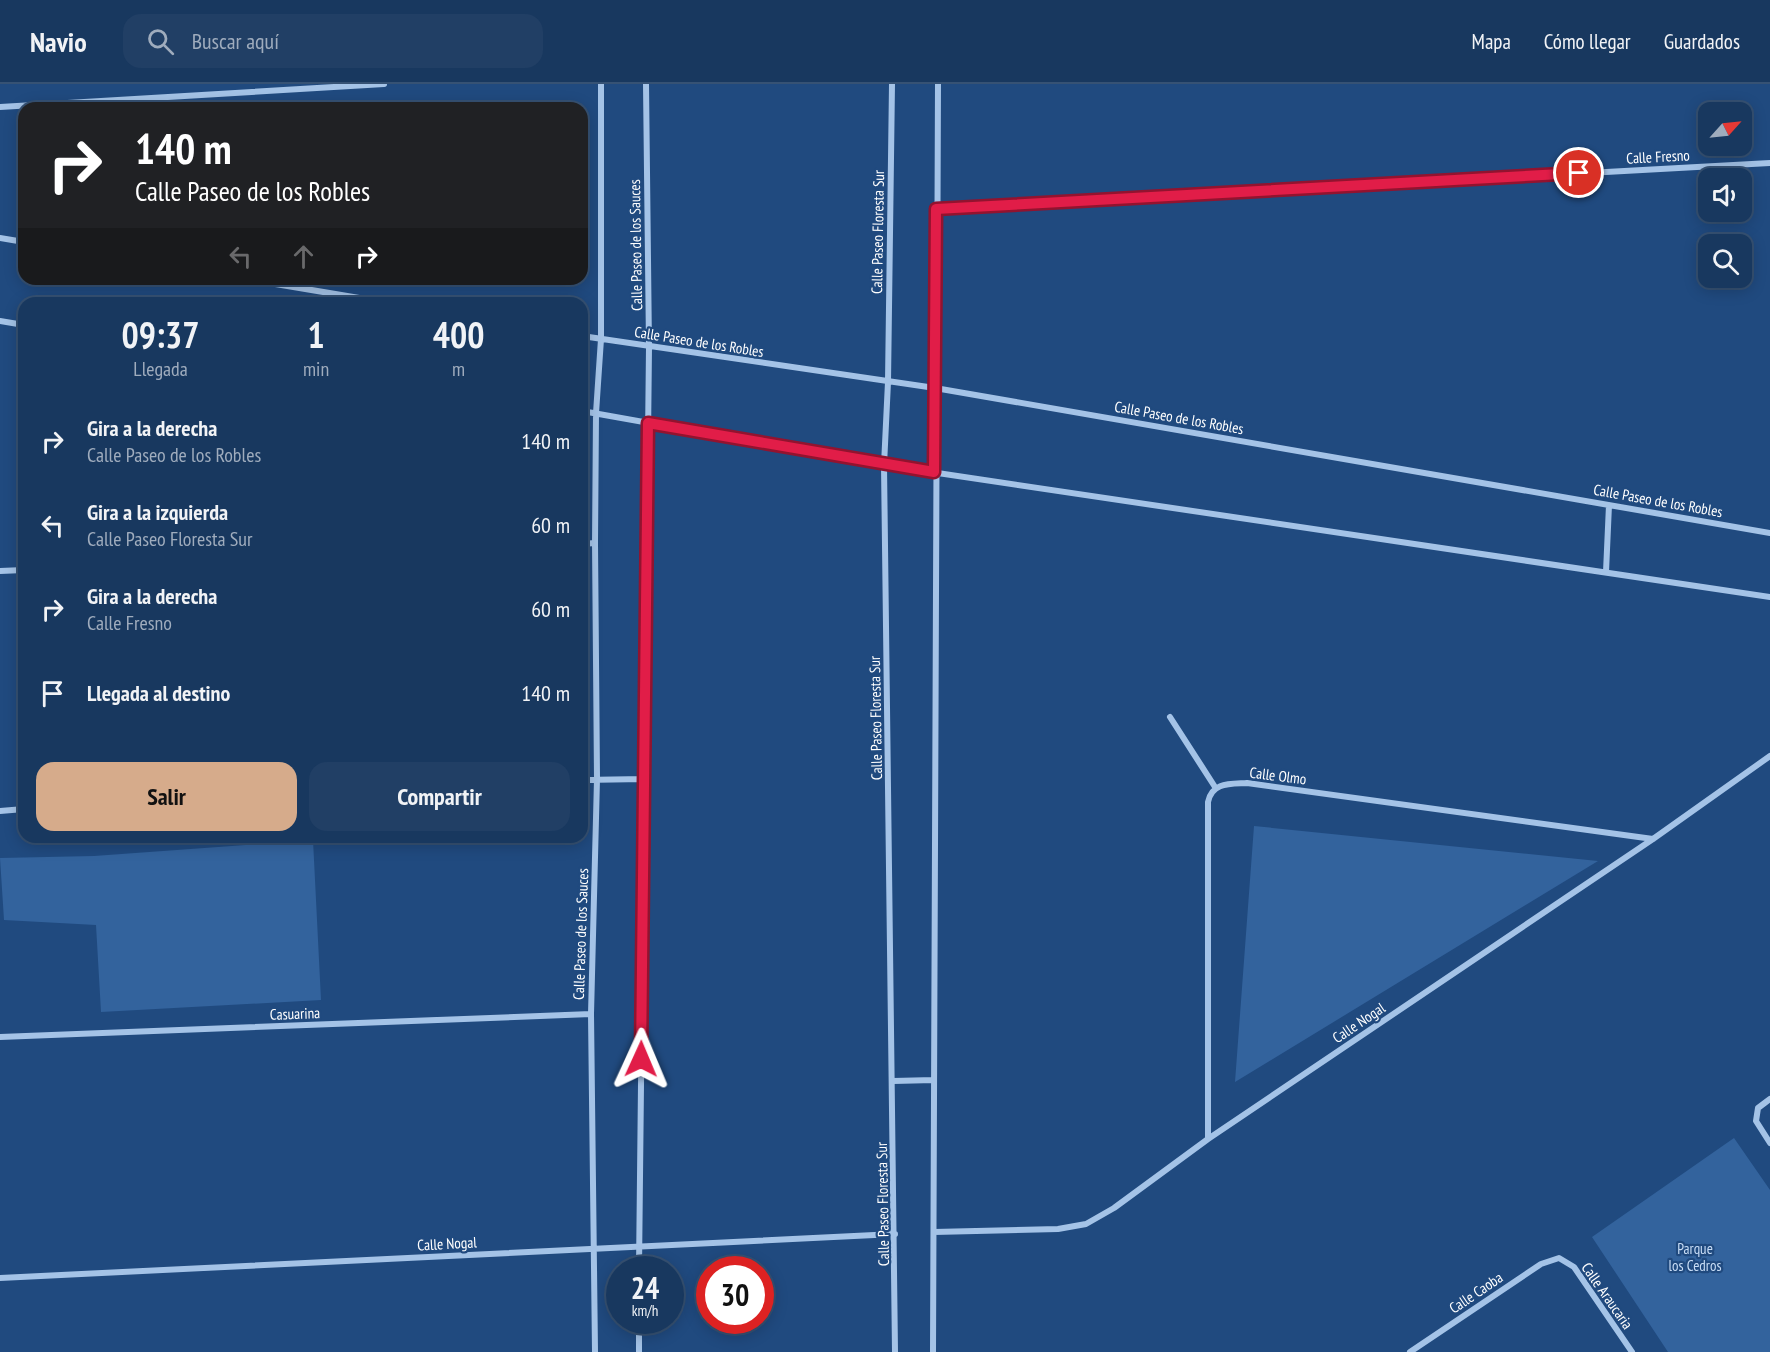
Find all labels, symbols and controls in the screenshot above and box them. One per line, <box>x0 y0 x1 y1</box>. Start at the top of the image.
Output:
search box <box>123 14 543 68</box>
text: Navio <box>30 23 87 60</box>
icon: search <box>144 25 177 58</box>
text: Buscar aquí <box>192 27 279 55</box>
text: Mapa <box>1472 28 1511 55</box>
text: Cómo llegar <box>1544 28 1631 55</box>
text: Guardados <box>1664 28 1740 55</box>
north arrow <box>1698 102 1752 156</box>
map controls <box>1698 102 1752 288</box>
text: 140 m <box>135 121 232 176</box>
icon: right <box>36 126 114 204</box>
street label: Calle Fresno <box>1626 145 1690 168</box>
pin <box>1553 147 1604 198</box>
icon: arrive <box>1562 156 1595 189</box>
button: sound <box>1698 168 1752 222</box>
street label: Calle Paseo Floresta Sur <box>867 169 888 294</box>
text: Calle Paseo de los Robles <box>135 174 370 208</box>
street label: Calle Paseo de los Sauces <box>625 179 646 311</box>
button: search <box>1698 234 1752 288</box>
icon: left <box>224 240 257 273</box>
icon: ahead <box>287 240 320 273</box>
icon: right <box>350 240 383 273</box>
text: 09:37 <box>122 311 199 358</box>
text: 1 <box>307 311 325 358</box>
text: 400 <box>433 311 484 358</box>
street label: Calle Paseo de los Robles <box>633 322 765 361</box>
text: Llegada <box>133 356 188 382</box>
text: min <box>303 356 329 382</box>
text: m <box>452 356 465 382</box>
street label: Calle Paseo de los Robles <box>1113 397 1245 438</box>
text: Gira a la derecha <box>87 414 217 442</box>
icon: right <box>36 425 69 458</box>
text: 140 m <box>521 427 570 455</box>
text: Calle Paseo de los Robles <box>87 442 261 468</box>
street label: Calle Paseo de los Robles <box>1592 480 1724 521</box>
text: Gira a la izquierda <box>87 498 228 526</box>
icon: left <box>36 509 69 542</box>
text: 60 m <box>531 511 570 539</box>
text: Calle Paseo Floresta Sur <box>87 526 252 552</box>
text: Gira a la derecha <box>87 582 217 610</box>
icon: right <box>36 593 69 626</box>
text: 60 m <box>531 595 570 623</box>
text: Calle Fresno <box>87 610 172 636</box>
street label: Calle Paseo Floresta Sur <box>865 655 886 780</box>
icon: arrive <box>36 677 69 710</box>
text: Llegada al destino <box>87 679 230 707</box>
text: 140 m <box>521 679 570 707</box>
button: Salir <box>36 762 297 831</box>
button: Compartir <box>309 762 570 831</box>
street label: Calle Olmo <box>1249 763 1308 788</box>
street label: Calle Paseo de los Sauces <box>569 868 592 1000</box>
street label: Calle Nogal <box>1329 998 1389 1047</box>
street label: Casuarina <box>270 1003 320 1024</box>
position arrow <box>609 1027 673 1091</box>
street label: Calle Paseo Floresta Sur <box>872 1141 893 1266</box>
street label: Calle Nogal <box>417 1232 478 1255</box>
park label: Parque los Cedros <box>1668 1239 1722 1275</box>
speed limit sign: 30 <box>696 1256 774 1334</box>
street label: Calle Araucaria <box>1578 1259 1637 1333</box>
text: 24 <box>631 1268 659 1307</box>
street label: Calle Caoba <box>1445 1268 1506 1317</box>
text: km/h <box>632 1301 658 1320</box>

